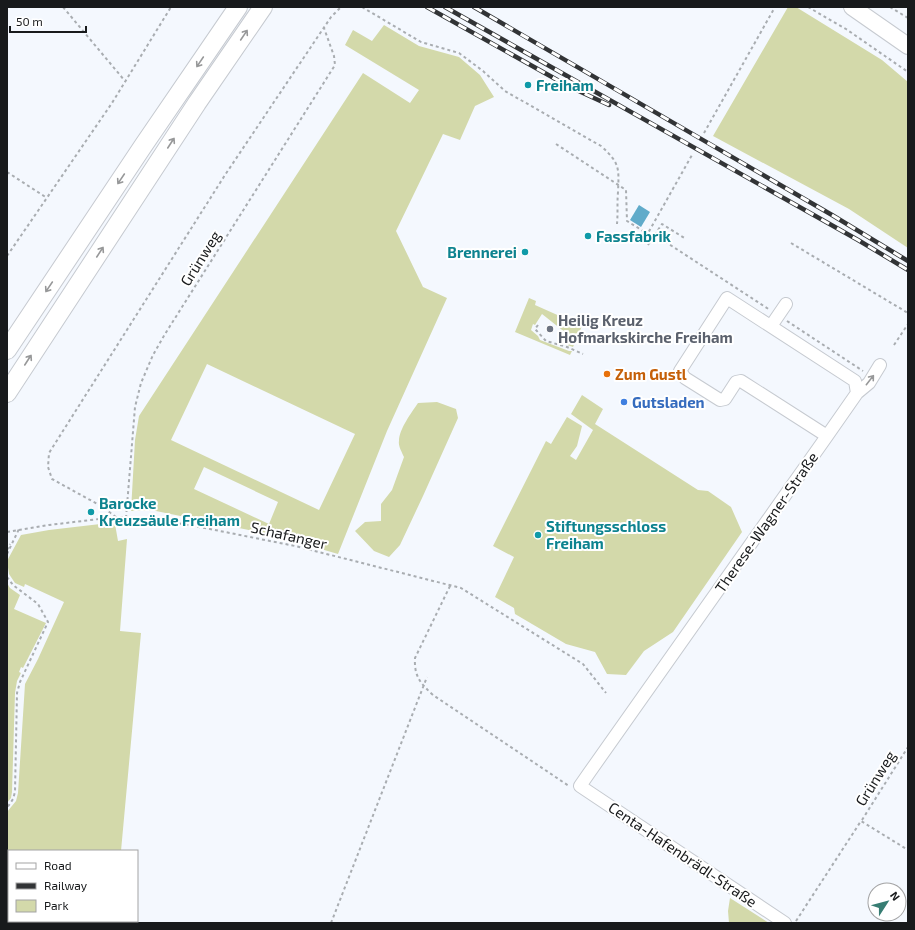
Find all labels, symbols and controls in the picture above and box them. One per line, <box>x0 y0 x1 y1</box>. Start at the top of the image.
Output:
scale bar <box>10 8 86 34</box>
text: 50 m <box>16 14 43 28</box>
one-way arrow <box>240 30 248 41</box>
one-way arrow <box>196 57 204 68</box>
place label: Freiham <box>536 76 594 94</box>
marker: Freiham <box>523 80 533 90</box>
one-way arrow <box>167 138 175 149</box>
one-way arrow <box>117 173 125 184</box>
street label: Grünweg <box>176 227 224 289</box>
place label: Fassfabrik <box>596 227 672 245</box>
marker: Fassfabrik <box>583 231 593 241</box>
place label: Brennerei <box>447 243 517 261</box>
one-way arrow <box>96 247 104 258</box>
marker: Brennerei <box>520 247 530 257</box>
one-way arrow <box>45 281 53 292</box>
place label: Heilig Kreuz Hofmarkskirche Freiham <box>558 311 733 346</box>
marker: Heilig Kreuz Hofmarkskirche Freiham <box>545 324 555 334</box>
one-way arrow <box>24 355 33 366</box>
place label: Zum Gustl <box>615 365 687 383</box>
marker: Zum Gustl <box>602 369 612 379</box>
one-way arrow <box>866 375 874 386</box>
place label: Gutsladen <box>632 393 705 411</box>
marker: Gutsladen <box>619 397 629 407</box>
street label: Therese-Wagner-Straße <box>711 448 821 596</box>
place label: Barocke Kreuzsäule Freiham <box>99 494 240 529</box>
marker: Barocke Kreuzsäule Freiham <box>86 507 96 517</box>
street label: Schafanger <box>249 517 329 553</box>
place label: Stiftungsschloss Freiham <box>546 517 666 552</box>
marker: Stiftungsschloss Freiham <box>533 530 543 540</box>
street label: Grünweg <box>851 747 899 809</box>
street label: Centa-Hafenbrädl-Straße <box>605 798 761 910</box>
legend <box>8 850 138 922</box>
text: Road <box>44 858 72 872</box>
text: Railway <box>44 878 88 892</box>
north arrow <box>867 882 907 922</box>
text: N <box>888 889 903 903</box>
text: Park <box>44 898 69 912</box>

